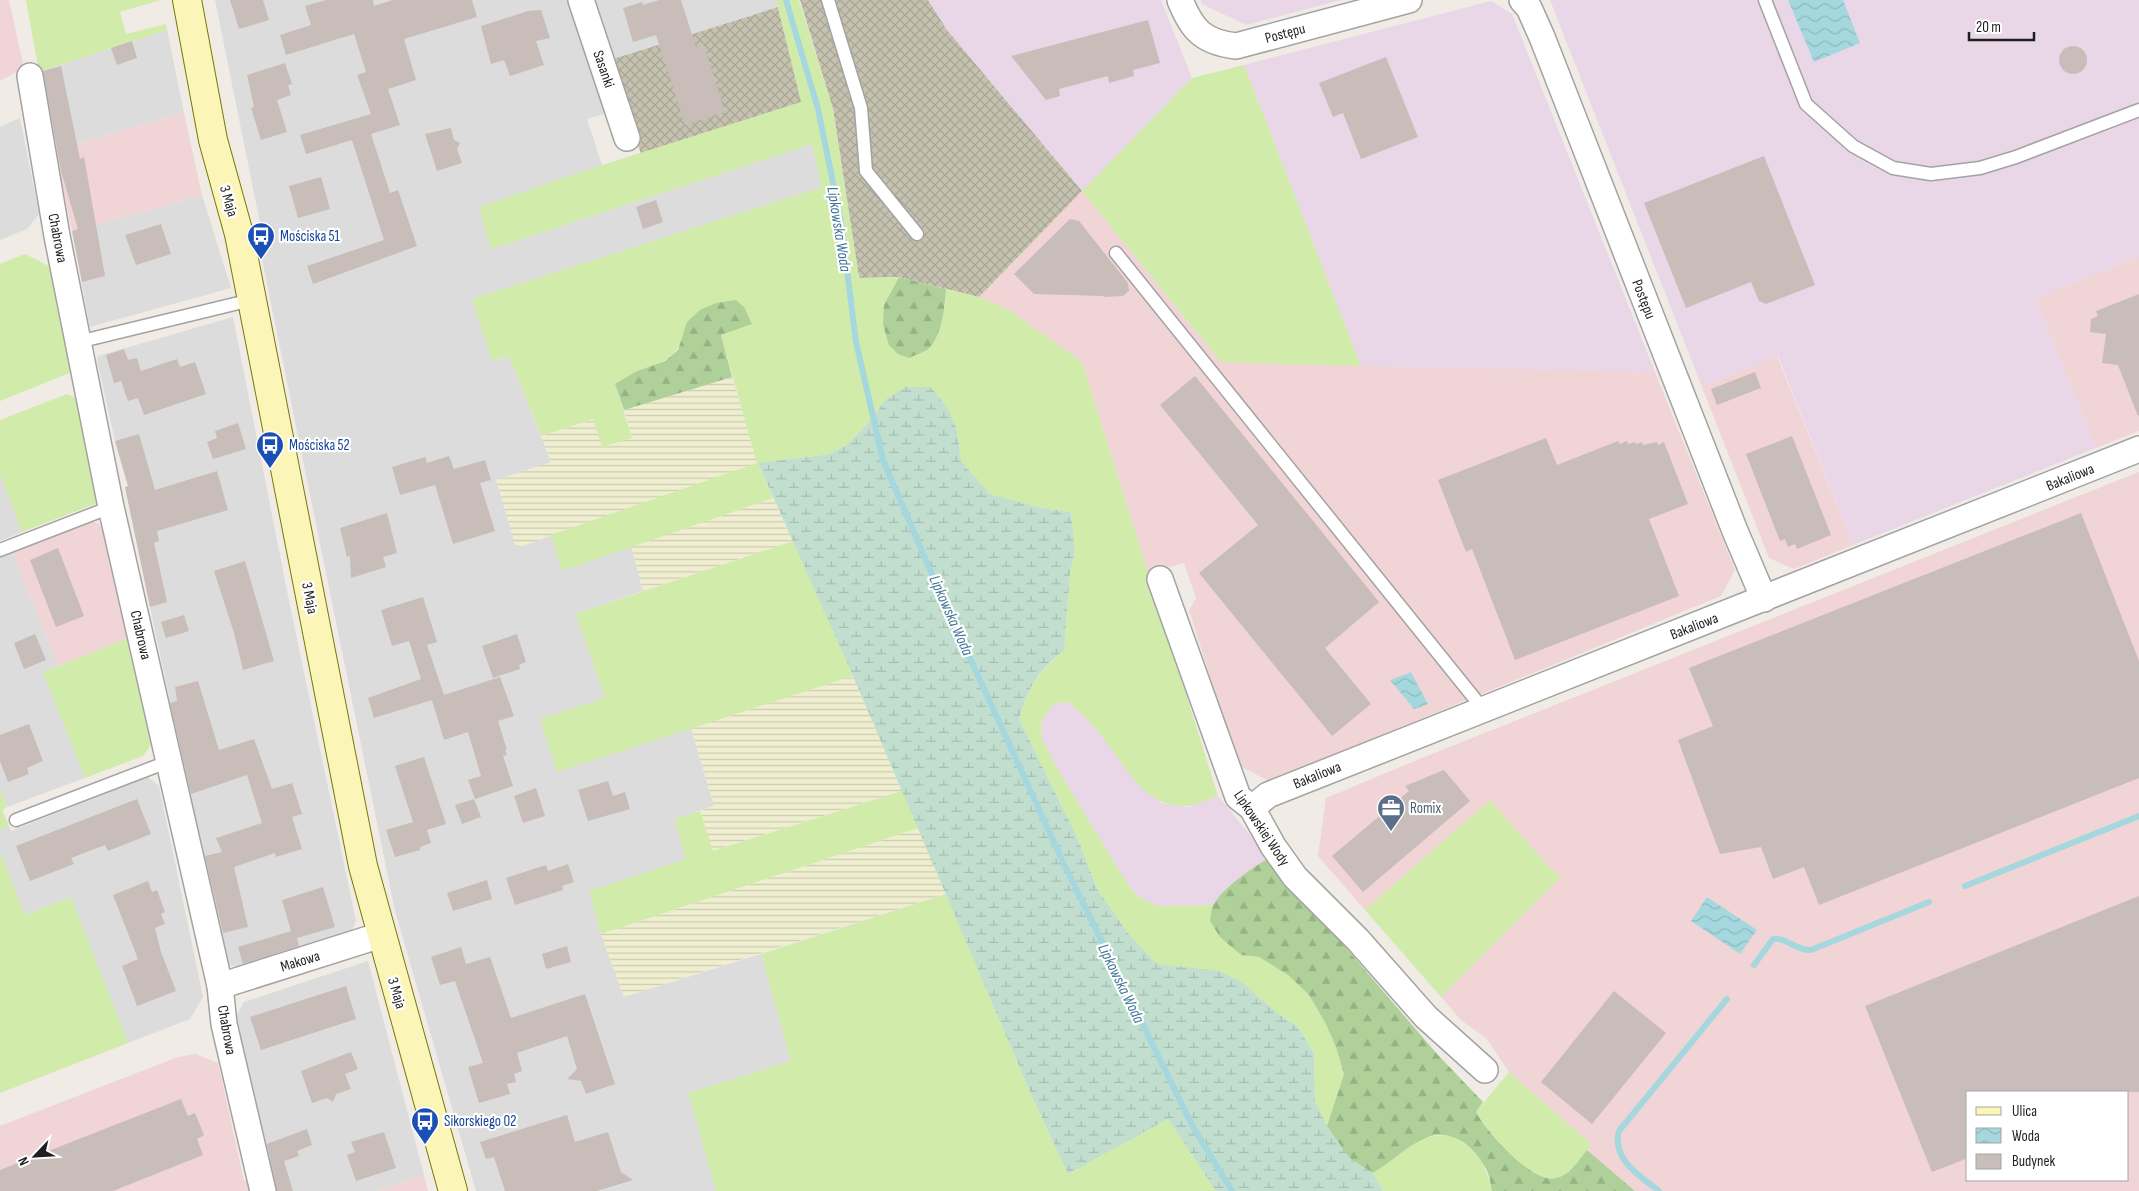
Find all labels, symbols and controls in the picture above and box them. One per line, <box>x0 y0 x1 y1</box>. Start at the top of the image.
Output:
scale bar <box>1969 10 2034 42</box>
text: 20 m <box>1976 18 2001 37</box>
street label: Postępu <box>1263 19 1307 48</box>
street label: Sasanki <box>588 48 619 91</box>
street label: 3 Maja <box>215 183 242 219</box>
water label: Lipkowska Woda <box>822 185 855 274</box>
street label: Chabrowa <box>43 212 72 265</box>
bus stop icon: Mościska 51 <box>246 221 276 260</box>
place label: Mościska 51 <box>280 227 341 246</box>
street label: Postępu <box>1627 277 1660 322</box>
bus stop icon: Mościska 52 <box>255 430 285 469</box>
place label: Mościska 52 <box>289 436 350 455</box>
street label: Bakaliowa <box>2043 459 2097 496</box>
water label: Lipkowska Woda <box>924 572 977 659</box>
street label: 3 Maja <box>297 581 322 616</box>
street label: Chabrowa <box>126 609 155 662</box>
street label: Bakaliowa <box>1667 609 1721 644</box>
street label: Bakaliowa <box>1290 757 1344 794</box>
street label: Lipkowskiej Wody <box>1229 787 1294 870</box>
office icon: Romix <box>1376 793 1406 832</box>
place label: Romix <box>1410 799 1441 818</box>
water label: Lipkowska Woda <box>1093 941 1148 1027</box>
street label: Makowa <box>278 946 322 976</box>
street label: 3 Maja <box>383 975 410 1011</box>
street label: Chabrowa <box>213 1004 240 1057</box>
legend <box>1966 1091 2129 1181</box>
text: Ulica <box>2012 1102 2037 1121</box>
bus stop icon: Sikorskiego 02 <box>410 1106 440 1145</box>
place label: Sikorskiego 02 <box>444 1112 516 1131</box>
text: Woda <box>2012 1127 2040 1146</box>
north arrow <box>10 1131 60 1181</box>
text: Budynek <box>2012 1152 2055 1171</box>
text: N <box>14 1154 33 1168</box>

